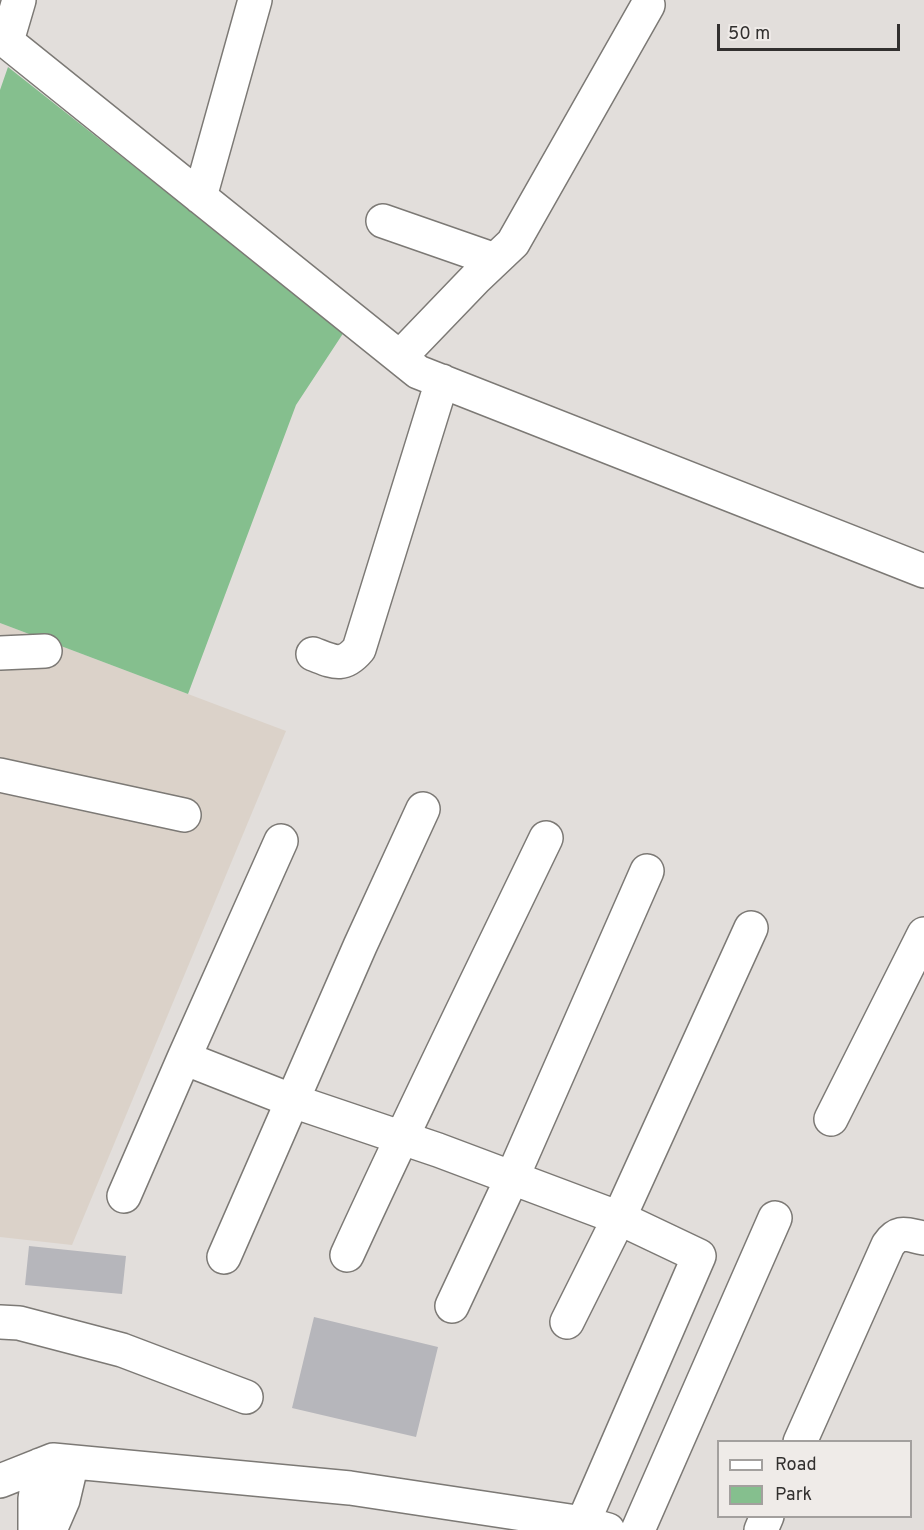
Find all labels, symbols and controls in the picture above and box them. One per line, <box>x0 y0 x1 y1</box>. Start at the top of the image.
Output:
scale bar <box>720 12 903 50</box>
text: 50 m <box>728 23 770 46</box>
legend <box>717 1440 912 1518</box>
text: Road <box>775 1454 817 1477</box>
text: Park <box>775 1484 812 1507</box>

